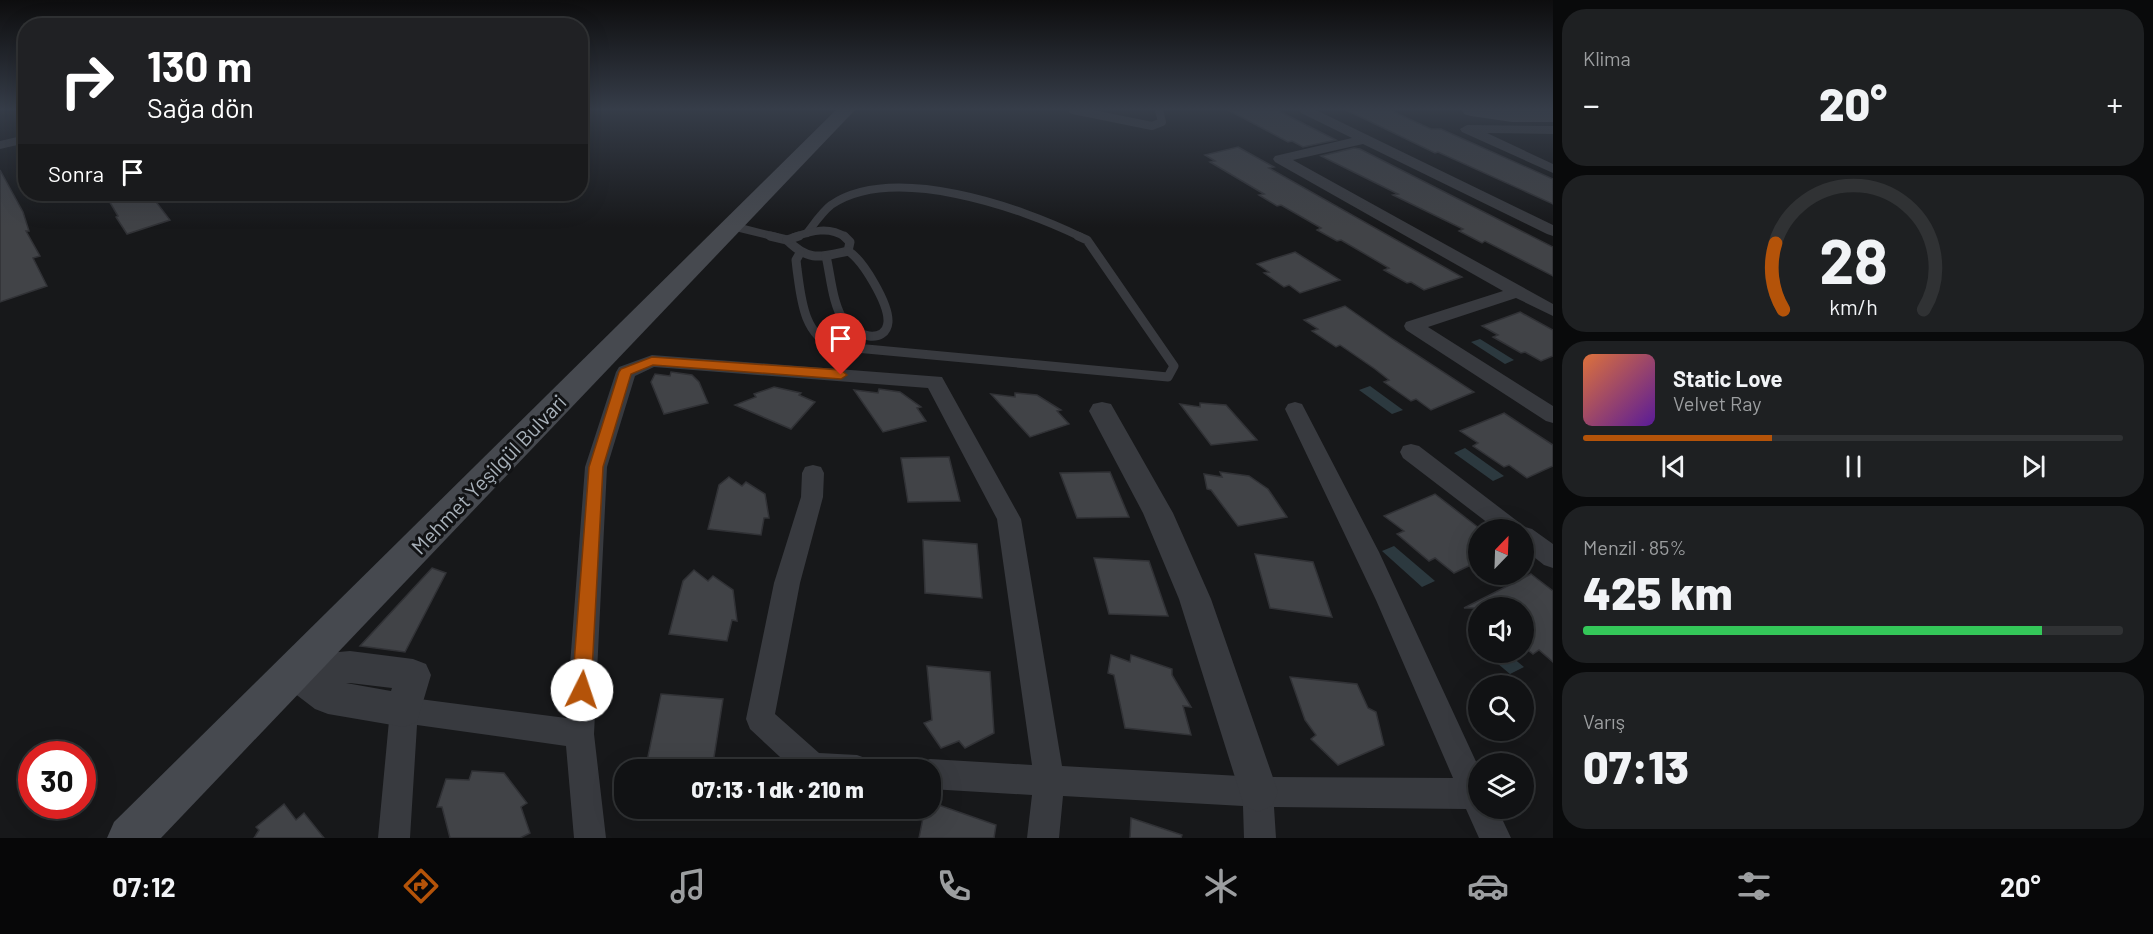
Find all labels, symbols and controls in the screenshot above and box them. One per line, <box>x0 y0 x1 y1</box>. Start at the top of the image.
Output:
text: 130 m <box>147 40 252 90</box>
icon: right <box>48 42 126 120</box>
text: Klima <box>1583 46 1631 70</box>
text: 20° <box>1819 76 1887 130</box>
text: − <box>1583 84 1600 124</box>
text: + <box>2107 84 2123 124</box>
text: Sağa dön <box>147 91 254 123</box>
icon: arrive <box>116 156 149 189</box>
text: Sonra <box>48 160 104 186</box>
text: 28 <box>1819 222 1887 296</box>
text: km/h <box>1829 295 1877 320</box>
pin <box>815 313 866 375</box>
icon: arrive <box>824 322 857 355</box>
text: Static Love <box>1673 365 1783 391</box>
street label: Mehmet Yeşilgül Bulvari <box>405 389 571 559</box>
text: Velvet Ray <box>1673 391 1762 415</box>
icon: previous <box>1657 450 1690 483</box>
icon: pause <box>1837 450 1870 483</box>
icon: next <box>2017 450 2050 483</box>
north arrow <box>1468 519 1534 585</box>
map controls <box>1468 519 1534 819</box>
text: Menzil · 85% <box>1583 535 1686 559</box>
text: 425 km <box>1583 565 1733 619</box>
button: sound <box>1468 597 1534 663</box>
position arrow <box>550 658 614 722</box>
button: search <box>1468 675 1534 741</box>
text: Varış <box>1583 709 1625 733</box>
text: 07:13 <box>1583 739 1689 793</box>
speed limit sign: 30 <box>18 741 96 819</box>
button: layers <box>1468 753 1534 819</box>
text: 07:13 · 1 dk · 210 m <box>691 776 864 802</box>
icon: directions <box>400 865 442 907</box>
icon: music <box>667 865 709 907</box>
icon: phone <box>933 865 975 907</box>
icon: climate <box>1200 865 1242 907</box>
icon: car <box>1467 865 1509 907</box>
icon: filters <box>1733 865 1775 907</box>
text: 07:12 <box>112 870 176 902</box>
text: 20° <box>2000 870 2041 902</box>

